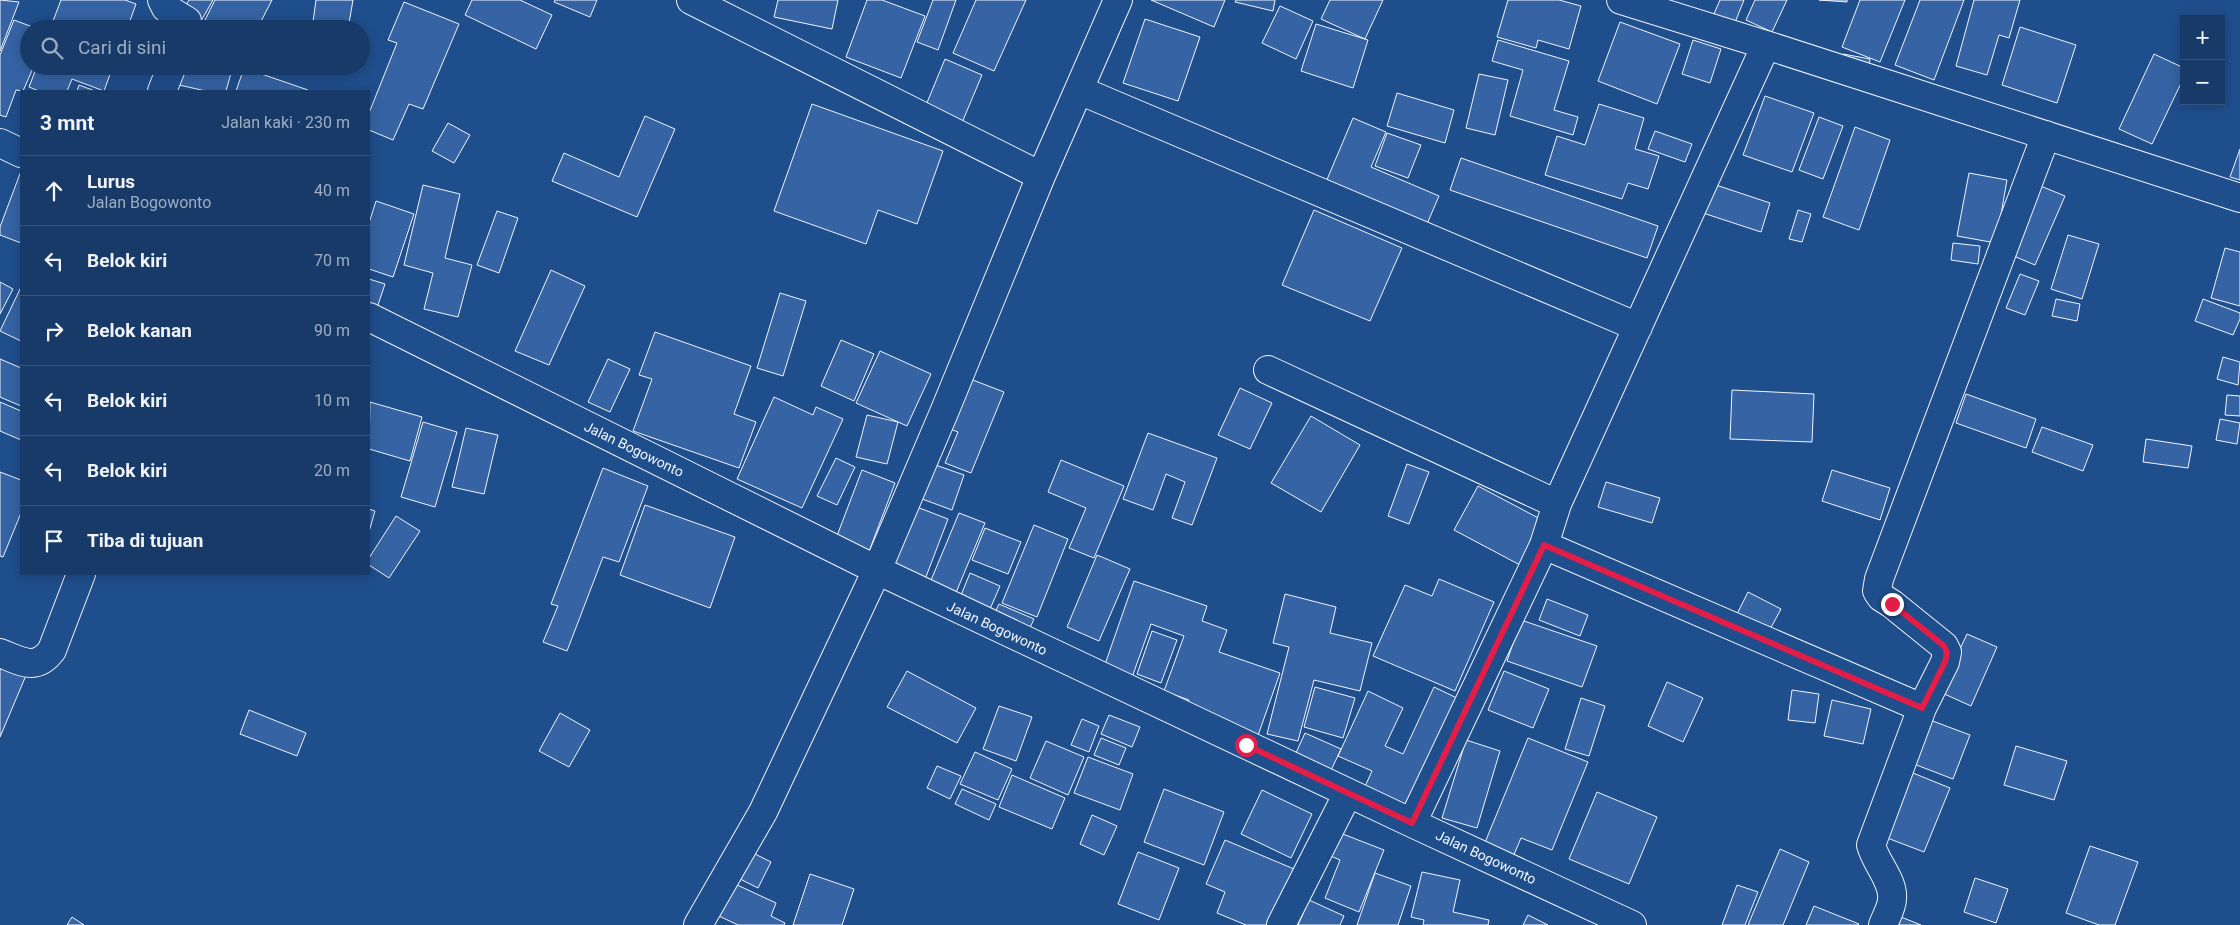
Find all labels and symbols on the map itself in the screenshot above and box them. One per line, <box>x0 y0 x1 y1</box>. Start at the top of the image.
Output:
street label: Jalan Bogowonto <box>582 418 686 480</box>
route end <box>1881 593 1904 616</box>
street label: Jalan Bogowonto <box>944 598 1050 658</box>
route start <box>1235 734 1258 757</box>
street label: Jalan Bogowonto <box>1433 827 1539 887</box>

